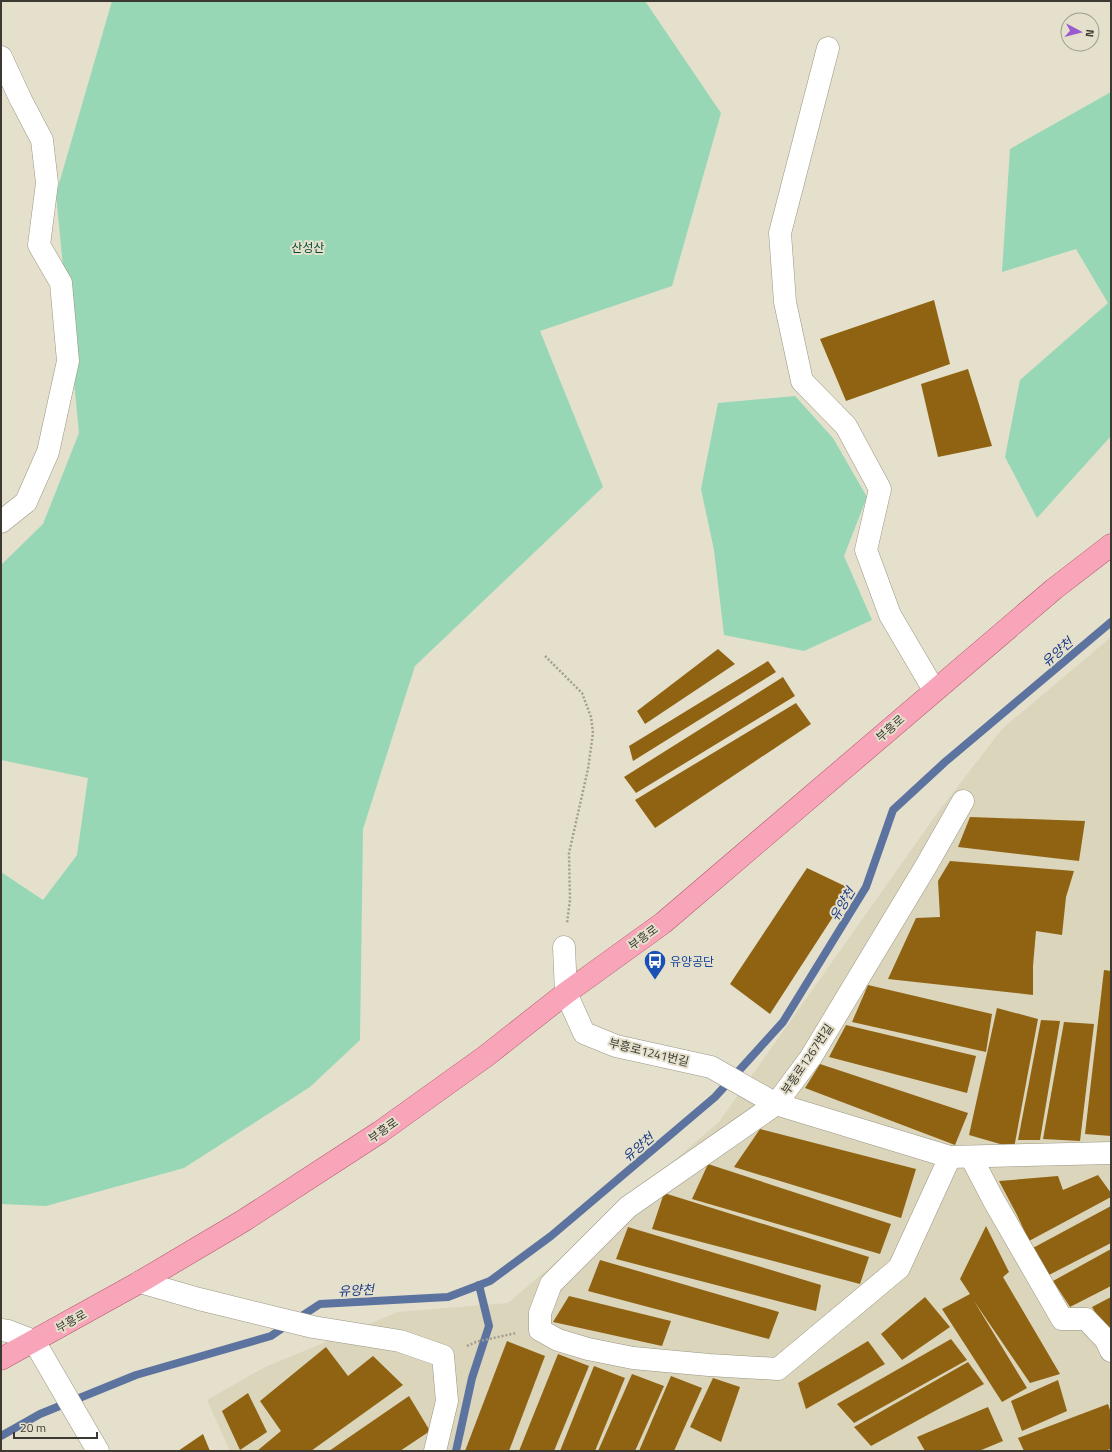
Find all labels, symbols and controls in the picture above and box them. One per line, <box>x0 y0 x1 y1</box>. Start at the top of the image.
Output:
north arrow <box>1060 12 1100 52</box>
text: N <box>1082 28 1098 38</box>
park label: 산성산 <box>291 238 325 257</box>
water label: 유양천 <box>1037 632 1078 671</box>
street label: 부흥로 <box>871 710 909 746</box>
water label: 유양천 <box>824 883 860 925</box>
street label: 부흥로 <box>624 920 662 954</box>
bus stop icon: 유양공단 <box>642 948 668 981</box>
place label: 유양공단 <box>670 952 714 971</box>
street label: 부흥로1267번길 <box>776 1020 838 1098</box>
street label: 부흥로1241번길 <box>607 1033 691 1071</box>
street label: 부흥로 <box>364 1113 402 1147</box>
water label: 유양천 <box>618 1127 659 1166</box>
water label: 유양천 <box>338 1279 375 1301</box>
street label: 부흥로 <box>52 1305 90 1337</box>
scale bar <box>14 1414 97 1440</box>
text: 20 m <box>20 1418 46 1437</box>

